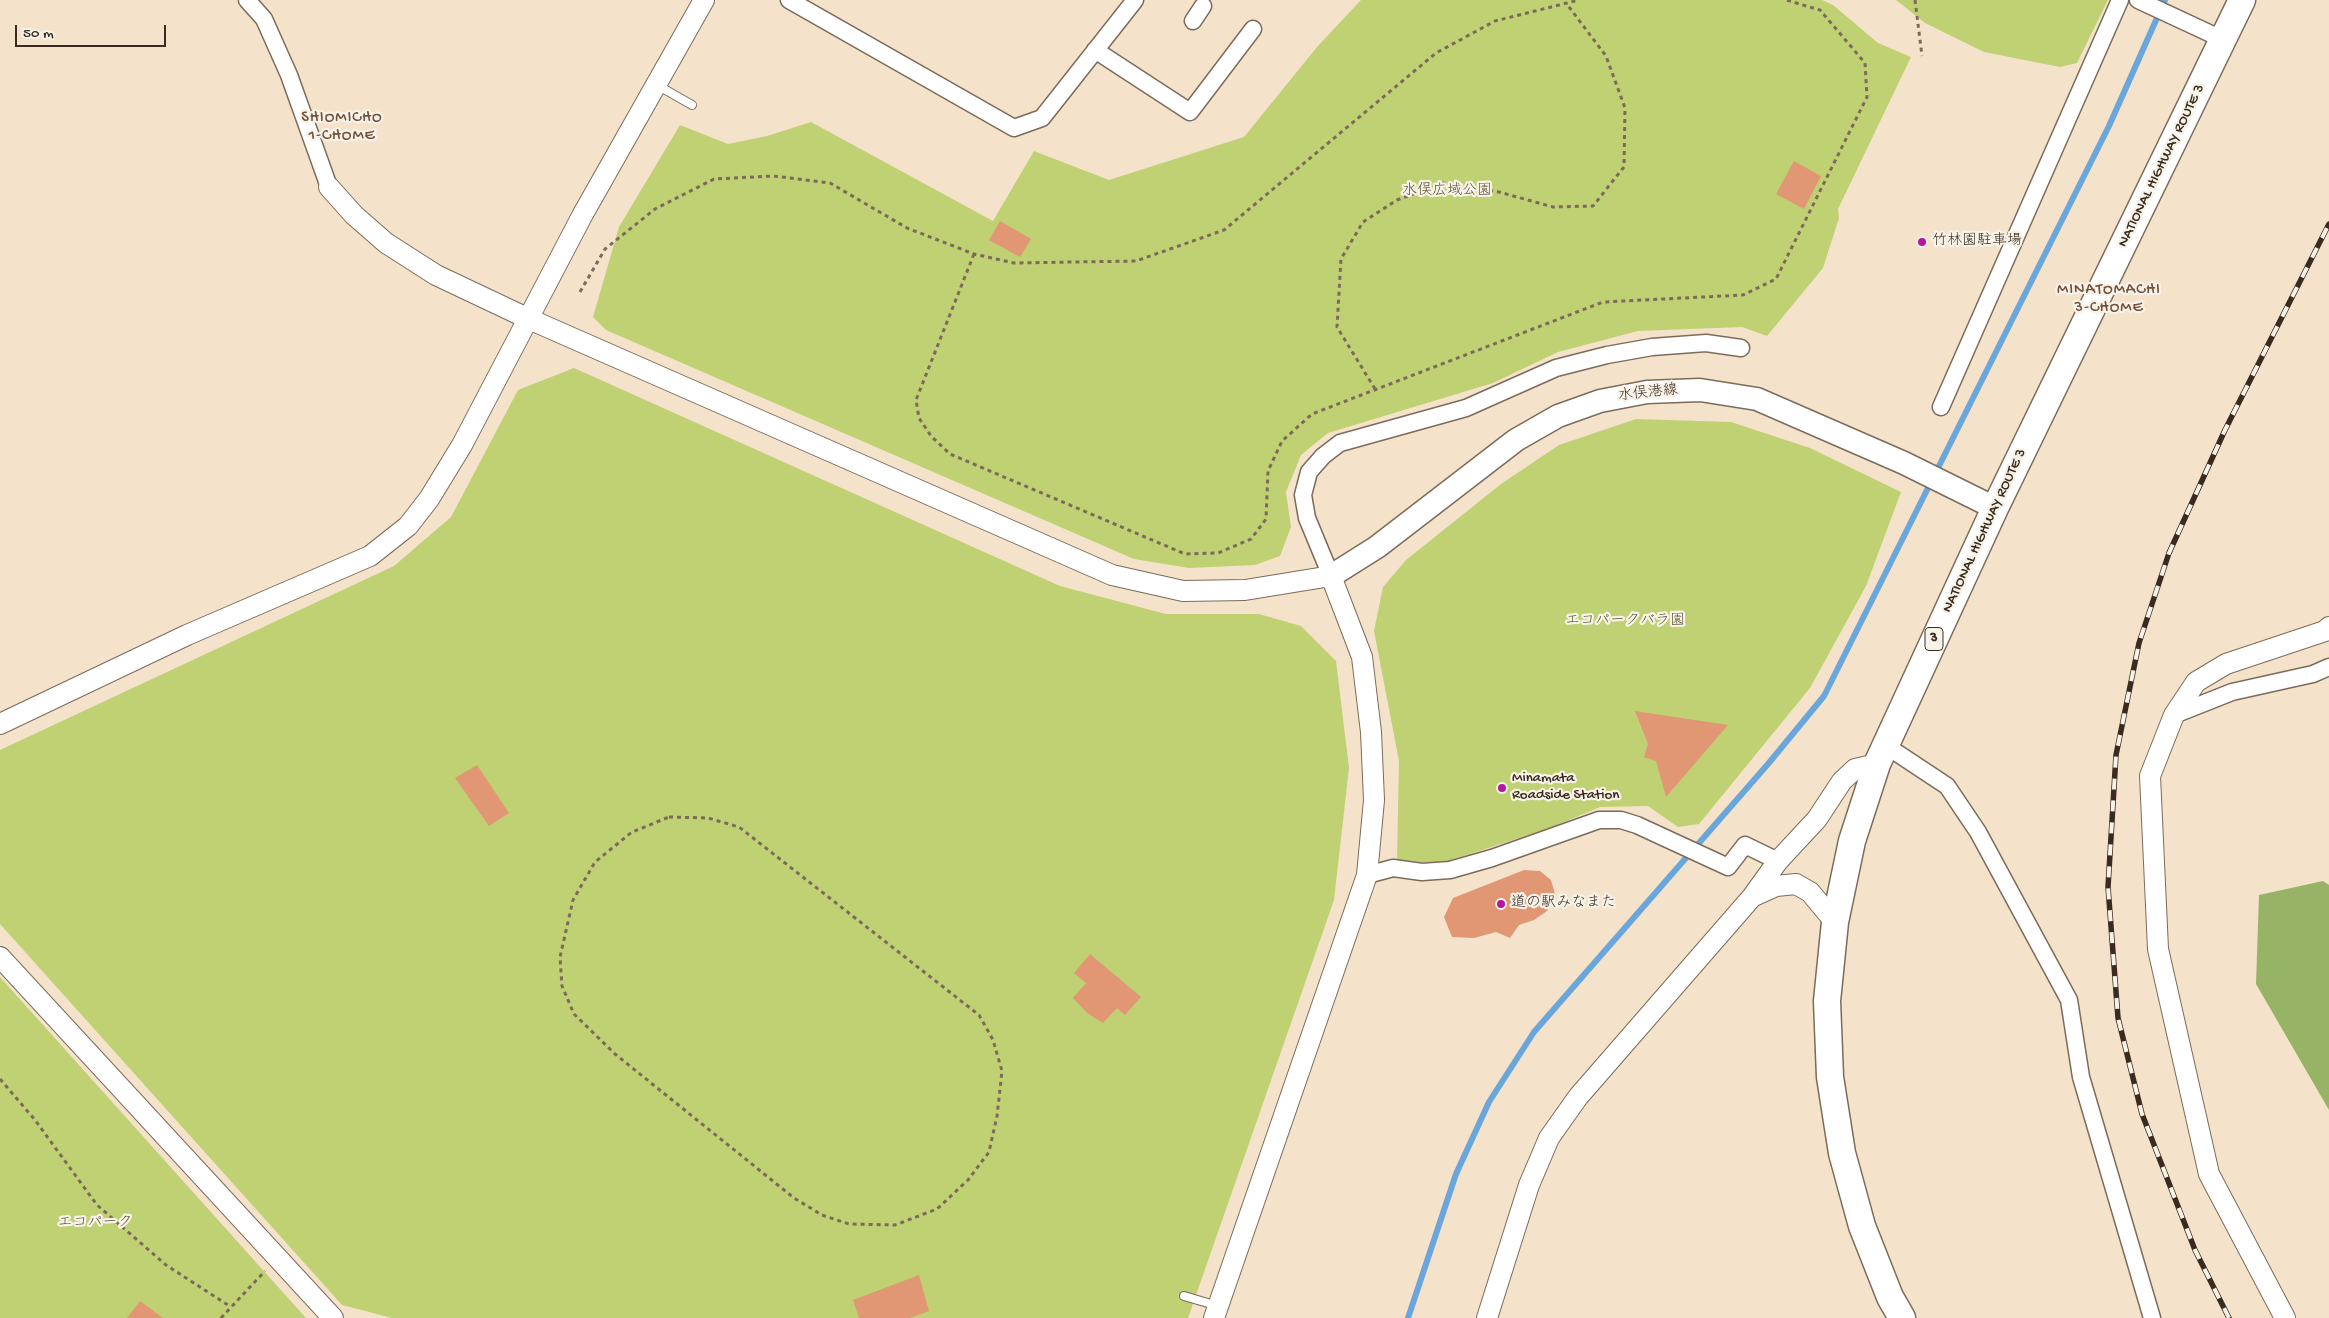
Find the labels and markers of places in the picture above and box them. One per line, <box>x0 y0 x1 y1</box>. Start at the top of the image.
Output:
place label: 竹林園駐車場 <box>1932 233 2022 251</box>
marker: 竹林園駐車場 <box>1916 236 1928 248</box>
place label: Minamata Roadside Station <box>1512 770 1619 805</box>
marker: Minamata Roadside Station <box>1496 782 1508 794</box>
place label: 道の駅みなまた <box>1511 895 1616 913</box>
marker: 道の駅みなまた <box>1495 898 1507 910</box>

